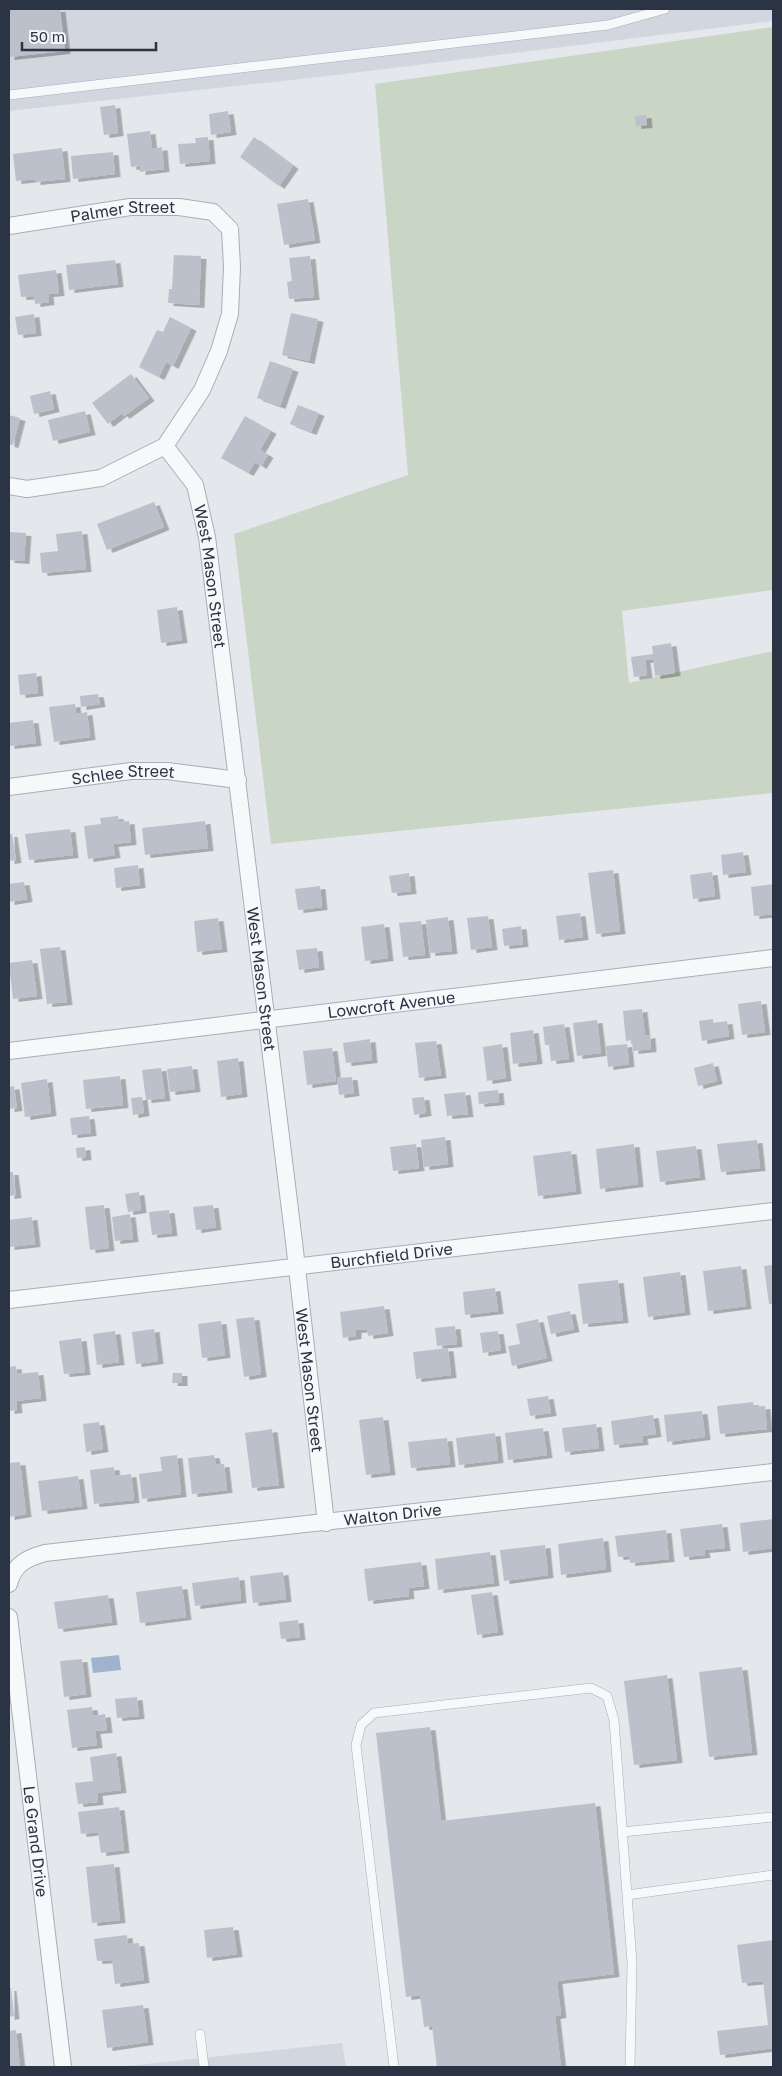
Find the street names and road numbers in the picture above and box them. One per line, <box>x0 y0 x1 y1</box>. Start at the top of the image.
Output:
street label: Palmer Street <box>69 197 175 226</box>
street label: West Mason Street <box>190 502 231 649</box>
street label: Schlee Street <box>70 761 176 789</box>
street label: West Mason Street <box>243 906 280 1052</box>
street label: Lowcroft Avenue <box>326 987 456 1022</box>
street label: Burchfield Drive <box>329 1238 454 1273</box>
street label: West Mason Street <box>292 1307 328 1453</box>
street label: Walton Drive <box>343 1499 442 1530</box>
street label: Le Grand Drive <box>19 1785 53 1898</box>

